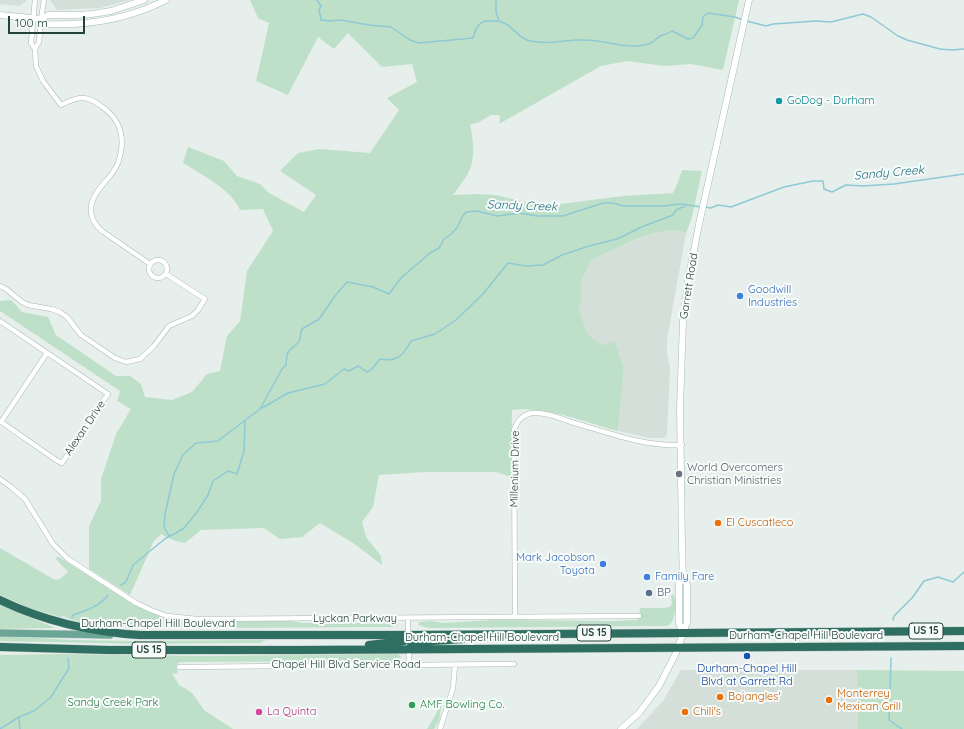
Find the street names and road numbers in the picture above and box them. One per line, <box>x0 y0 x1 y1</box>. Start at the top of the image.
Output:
street label: Garrett Road <box>677 252 701 320</box>
street label: Alexan Drive <box>62 398 108 458</box>
street label: Millenium Drive <box>508 430 522 508</box>
street label: Lyckan Parkway <box>313 612 397 626</box>
street label: Durham-Chapel Hill Boulevard <box>81 617 235 631</box>
road number: US 15 <box>909 623 943 639</box>
road number: US 15 <box>577 625 611 641</box>
street label: Durham-Chapel Hill Boulevard <box>729 629 883 643</box>
street label: Durham-Chapel Hill Boulevard <box>405 631 559 645</box>
road number: US 15 <box>132 642 166 658</box>
street label: Chapel Hill Blvd Service Road <box>271 658 421 672</box>

